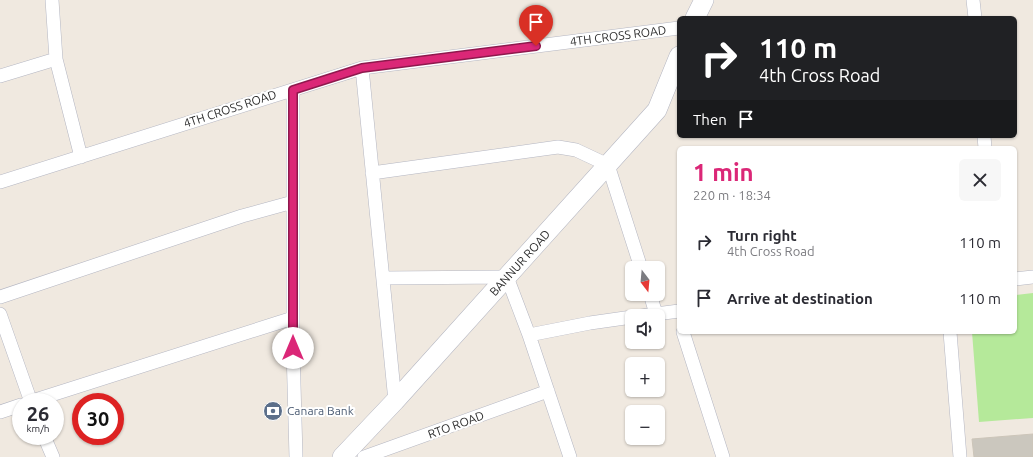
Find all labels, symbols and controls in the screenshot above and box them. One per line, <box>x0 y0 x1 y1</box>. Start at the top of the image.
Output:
pin <box>519 5 553 46</box>
icon: arrive <box>525 11 547 33</box>
street label: 4TH CROSS ROAD <box>569 23 667 48</box>
icon: right <box>693 32 745 84</box>
text: 110 m <box>759 32 837 63</box>
text: 4th Cross Road <box>759 65 880 85</box>
street label: 4TH CROSS ROAD <box>182 87 278 130</box>
icon: arrive <box>735 108 757 130</box>
text: Then <box>693 111 727 128</box>
text: 1 min <box>693 159 754 186</box>
button: close <box>959 159 1001 201</box>
text: 220 m · 18:34 <box>693 188 771 202</box>
street label: BANNUR ROAD <box>487 227 553 298</box>
text: Turn right <box>727 227 797 244</box>
icon: right <box>693 231 715 253</box>
text: 110 m <box>959 234 1001 251</box>
text: 4th Cross Road <box>727 244 815 258</box>
north arrow <box>625 261 665 301</box>
map controls <box>625 261 665 445</box>
icon: arrive <box>693 287 715 309</box>
text: Arrive at destination <box>727 290 873 307</box>
text: 110 m <box>959 290 1001 307</box>
button: sound <box>625 309 665 349</box>
position arrow <box>272 327 314 369</box>
button: + <box>625 357 665 397</box>
speed limit sign: 30 <box>72 393 124 445</box>
bank icon: Canara Bank <box>262 400 284 422</box>
text: 26 <box>27 402 49 425</box>
place label: Canara Bank <box>287 404 354 417</box>
button: − <box>625 405 665 445</box>
street label: RTO ROAD <box>426 408 486 441</box>
text: km/h <box>26 423 50 434</box>

